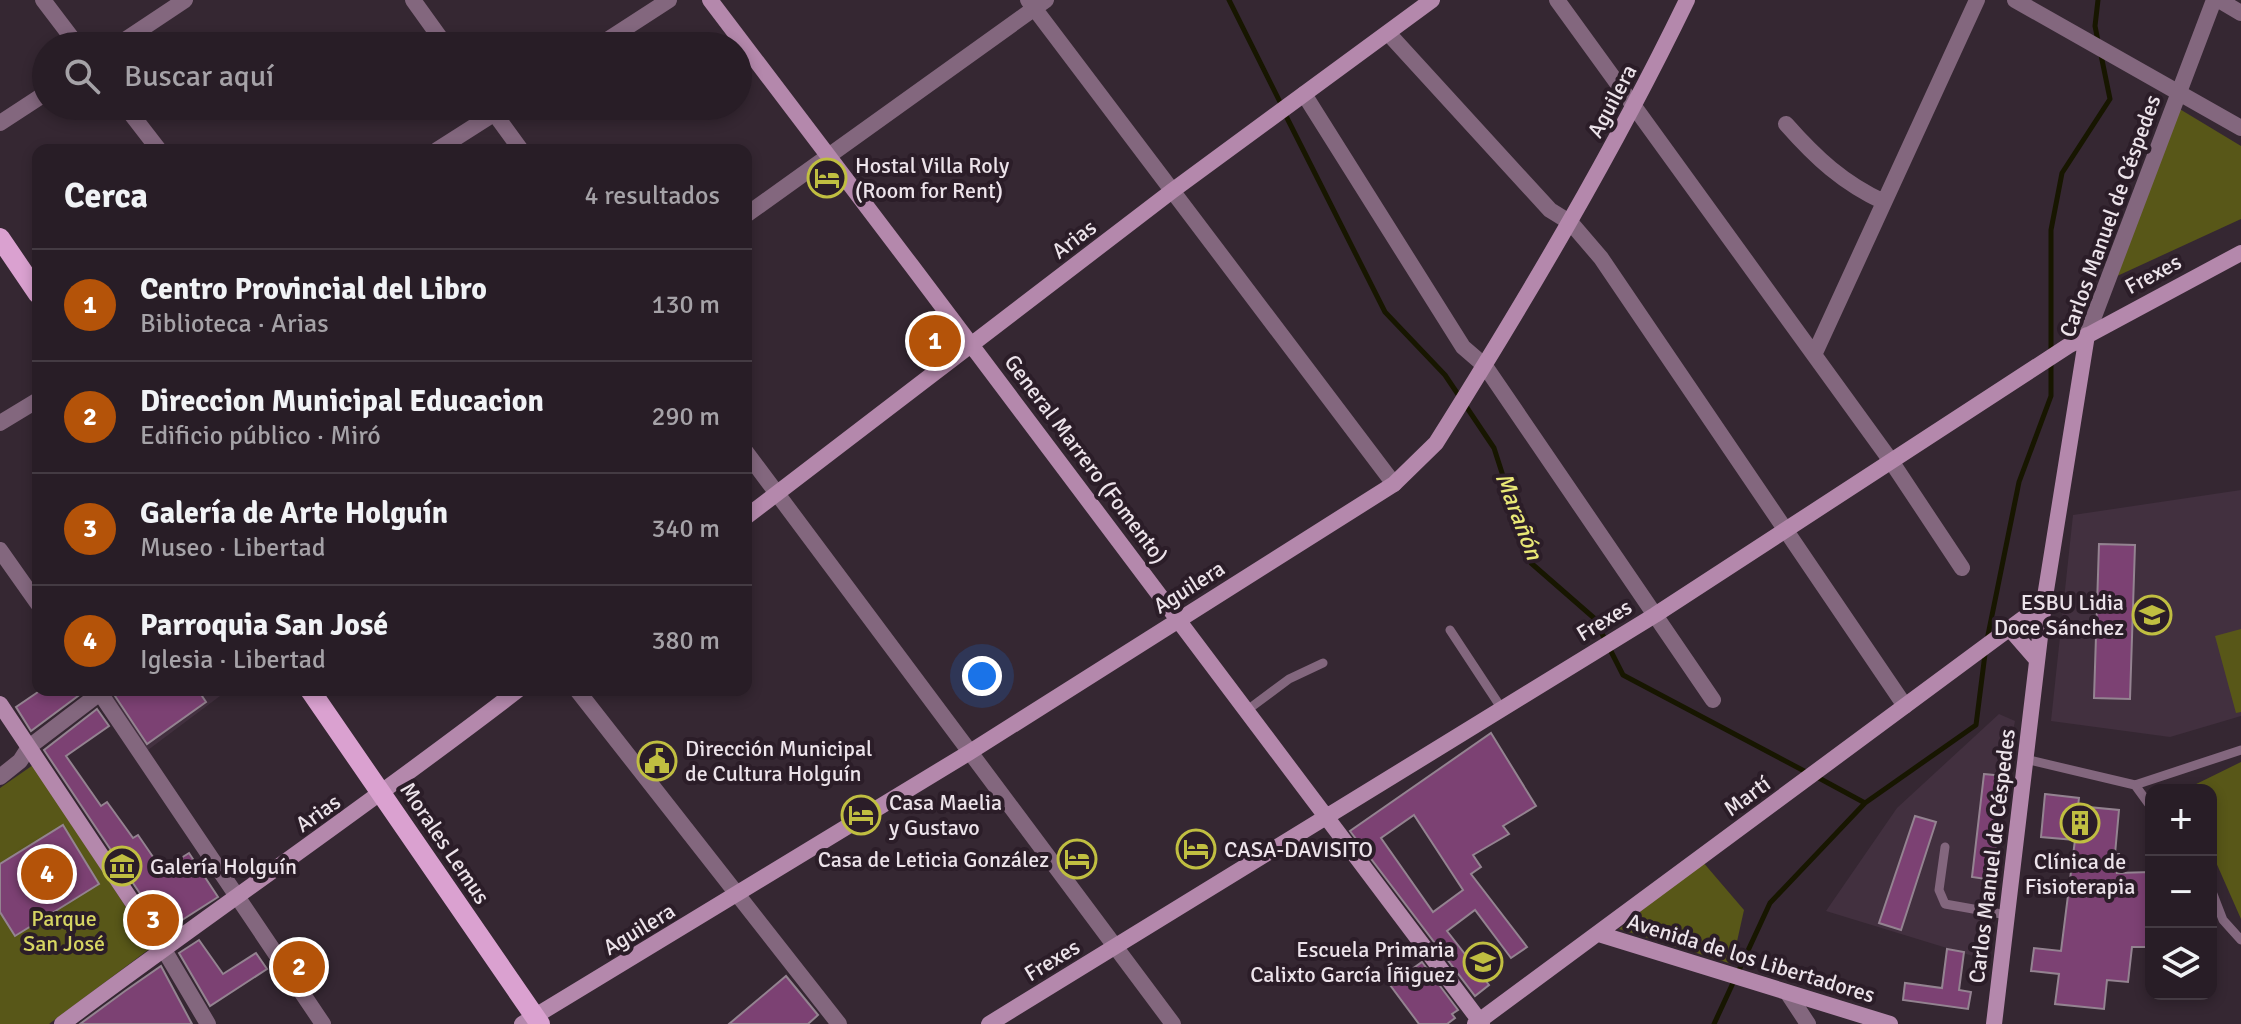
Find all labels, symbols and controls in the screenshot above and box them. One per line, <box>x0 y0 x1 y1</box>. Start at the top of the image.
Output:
search box <box>32 32 752 120</box>
icon: search <box>60 54 104 98</box>
text: Buscar aquí <box>124 58 274 95</box>
street label: Aguilera <box>1581 60 1643 142</box>
street label: Carlos Manuel de Céspedes <box>2054 91 2166 341</box>
place label: Hostal Villa Roly (Room for Rent) <box>855 152 1010 204</box>
hotel icon: Hostal Villa Roly (Room for Rent) <box>806 157 848 199</box>
text: Cerca <box>64 175 148 217</box>
text: 4 resultados <box>584 180 720 212</box>
street label: Arias <box>1046 214 1102 264</box>
street label: Frexes <box>2120 248 2186 300</box>
text: Centro Provincial del Libro <box>140 271 487 308</box>
text: 1 <box>83 289 97 321</box>
text: 130 m <box>651 289 720 321</box>
text: Biblioteca · Arias <box>140 308 329 340</box>
pin: 1 <box>909 311 961 371</box>
street label: General Marrero (Fomento) <box>999 349 1173 569</box>
text: Direccion Municipal Educacion <box>140 383 544 420</box>
text: 2 <box>83 401 97 433</box>
text: 290 m <box>651 401 720 433</box>
text: Edificio público · Miró <box>140 420 381 452</box>
water label: Marañón <box>1489 468 1550 565</box>
text: Galería de Arte Holguín <box>140 495 448 532</box>
text: 3 <box>83 513 97 545</box>
text: 340 m <box>651 513 720 545</box>
text: Museo · Libertad <box>140 532 325 564</box>
street label: Aguilera <box>1148 555 1230 619</box>
place label: ESBU Lidia Doce Sánchez <box>1994 589 2124 641</box>
street label: Frexes <box>1571 593 1637 647</box>
school or university icon: ESBU Lidia Doce Sánchez <box>2131 594 2173 636</box>
text: Parroquia San José <box>140 607 388 644</box>
text: 4 <box>83 625 97 657</box>
text: 380 m <box>651 625 720 657</box>
text: Iglesia · Libertad <box>140 644 326 676</box>
your location <box>962 656 1002 696</box>
street label: Carlos Manuel de Céspedes <box>1963 727 2021 985</box>
place label: Dirección Municipal de Cultura Holguín <box>685 735 873 787</box>
public building icon: Dirección Municipal de Cultura Holguín <box>636 740 678 782</box>
street label: Martí <box>1718 770 1776 822</box>
street label: Morales Lemus <box>394 777 496 909</box>
map controls <box>2145 784 2217 1000</box>
button: + <box>2145 784 2217 856</box>
street label: Arias <box>290 788 346 838</box>
place label: Casa Maelia y Gustavo <box>889 789 1002 841</box>
hotel icon: Casa Maelia y Gustavo <box>840 794 882 836</box>
building icon: Clínica de Fisioterapia <box>2059 802 2101 844</box>
hotel icon: CASA-DAVISITO <box>1175 828 1217 870</box>
place label: CASA-DAVISITO <box>1224 836 1373 863</box>
hotel icon: Casa de Leticia González <box>1056 838 1098 880</box>
pin: 4 <box>21 844 73 904</box>
museum icon: Galería Holguín <box>101 845 143 887</box>
place label: Casa de Leticia González <box>818 846 1049 873</box>
place label: Clínica de Fisioterapia <box>2025 848 2135 900</box>
place label: Galería Holguín <box>150 853 297 880</box>
button: − <box>2145 856 2217 928</box>
pin: 3 <box>127 890 179 950</box>
street label: Aguilera <box>598 897 680 961</box>
park label: Parque San José <box>23 905 105 957</box>
street label: Avenida de los Libertadores <box>1624 907 1878 1009</box>
button: layers <box>2145 928 2217 1000</box>
street label: Frexes <box>1019 933 1085 987</box>
place label: Escuela Primaria Calixto García Íñiguez <box>1250 936 1455 988</box>
pin: 2 <box>273 937 325 997</box>
school or university icon: Escuela Primaria Calixto García Íñiguez <box>1462 941 1504 983</box>

